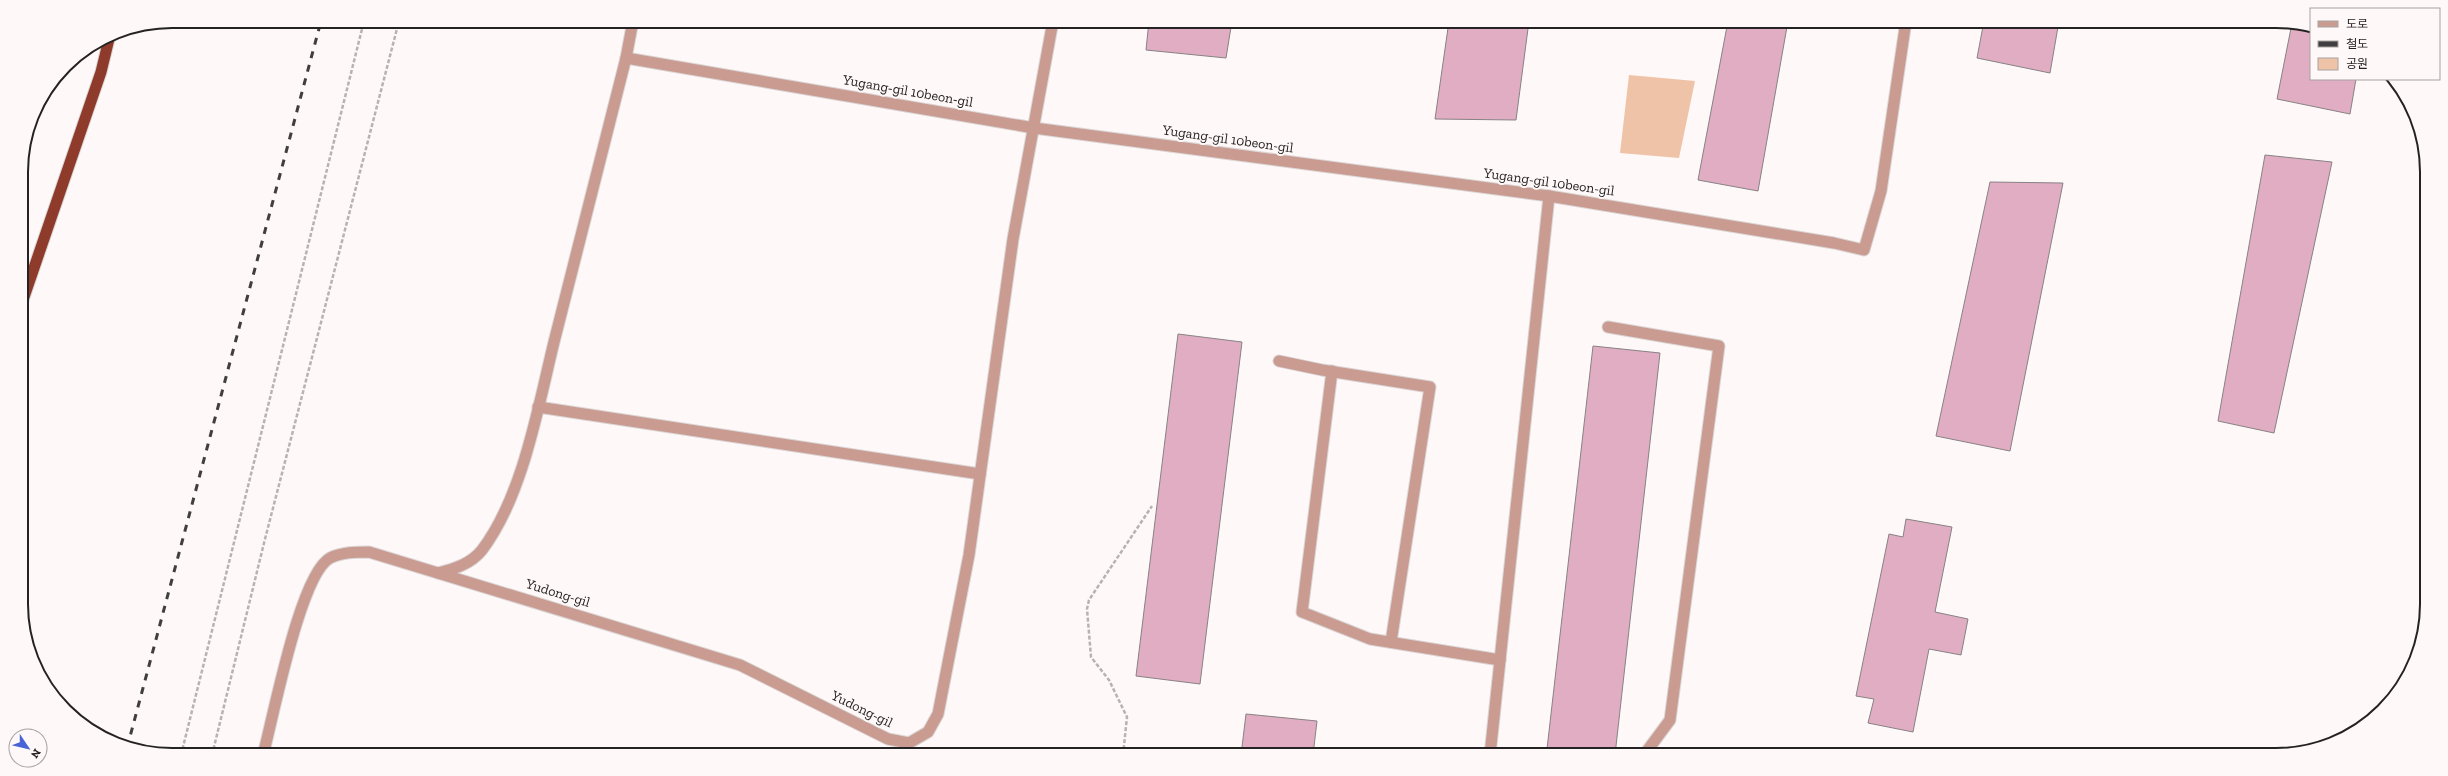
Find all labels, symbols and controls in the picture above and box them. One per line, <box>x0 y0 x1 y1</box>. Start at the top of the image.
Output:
legend <box>2310 8 2440 80</box>
text: 도로 <box>2346 17 2368 31</box>
text: 철도 <box>2346 37 2368 51</box>
text: 공원 <box>2346 57 2368 71</box>
street label: Yugang-gil 10beon-gil <box>841 71 975 111</box>
street label: Yugang-gil 10beon-gil <box>1161 121 1295 157</box>
street label: Yugang-gil 10beon-gil <box>1482 164 1616 200</box>
street label: Yudong-gil <box>523 575 592 611</box>
street label: Yudong-gil <box>828 686 896 731</box>
north arrow <box>8 728 48 768</box>
text: N <box>28 746 44 761</box>

